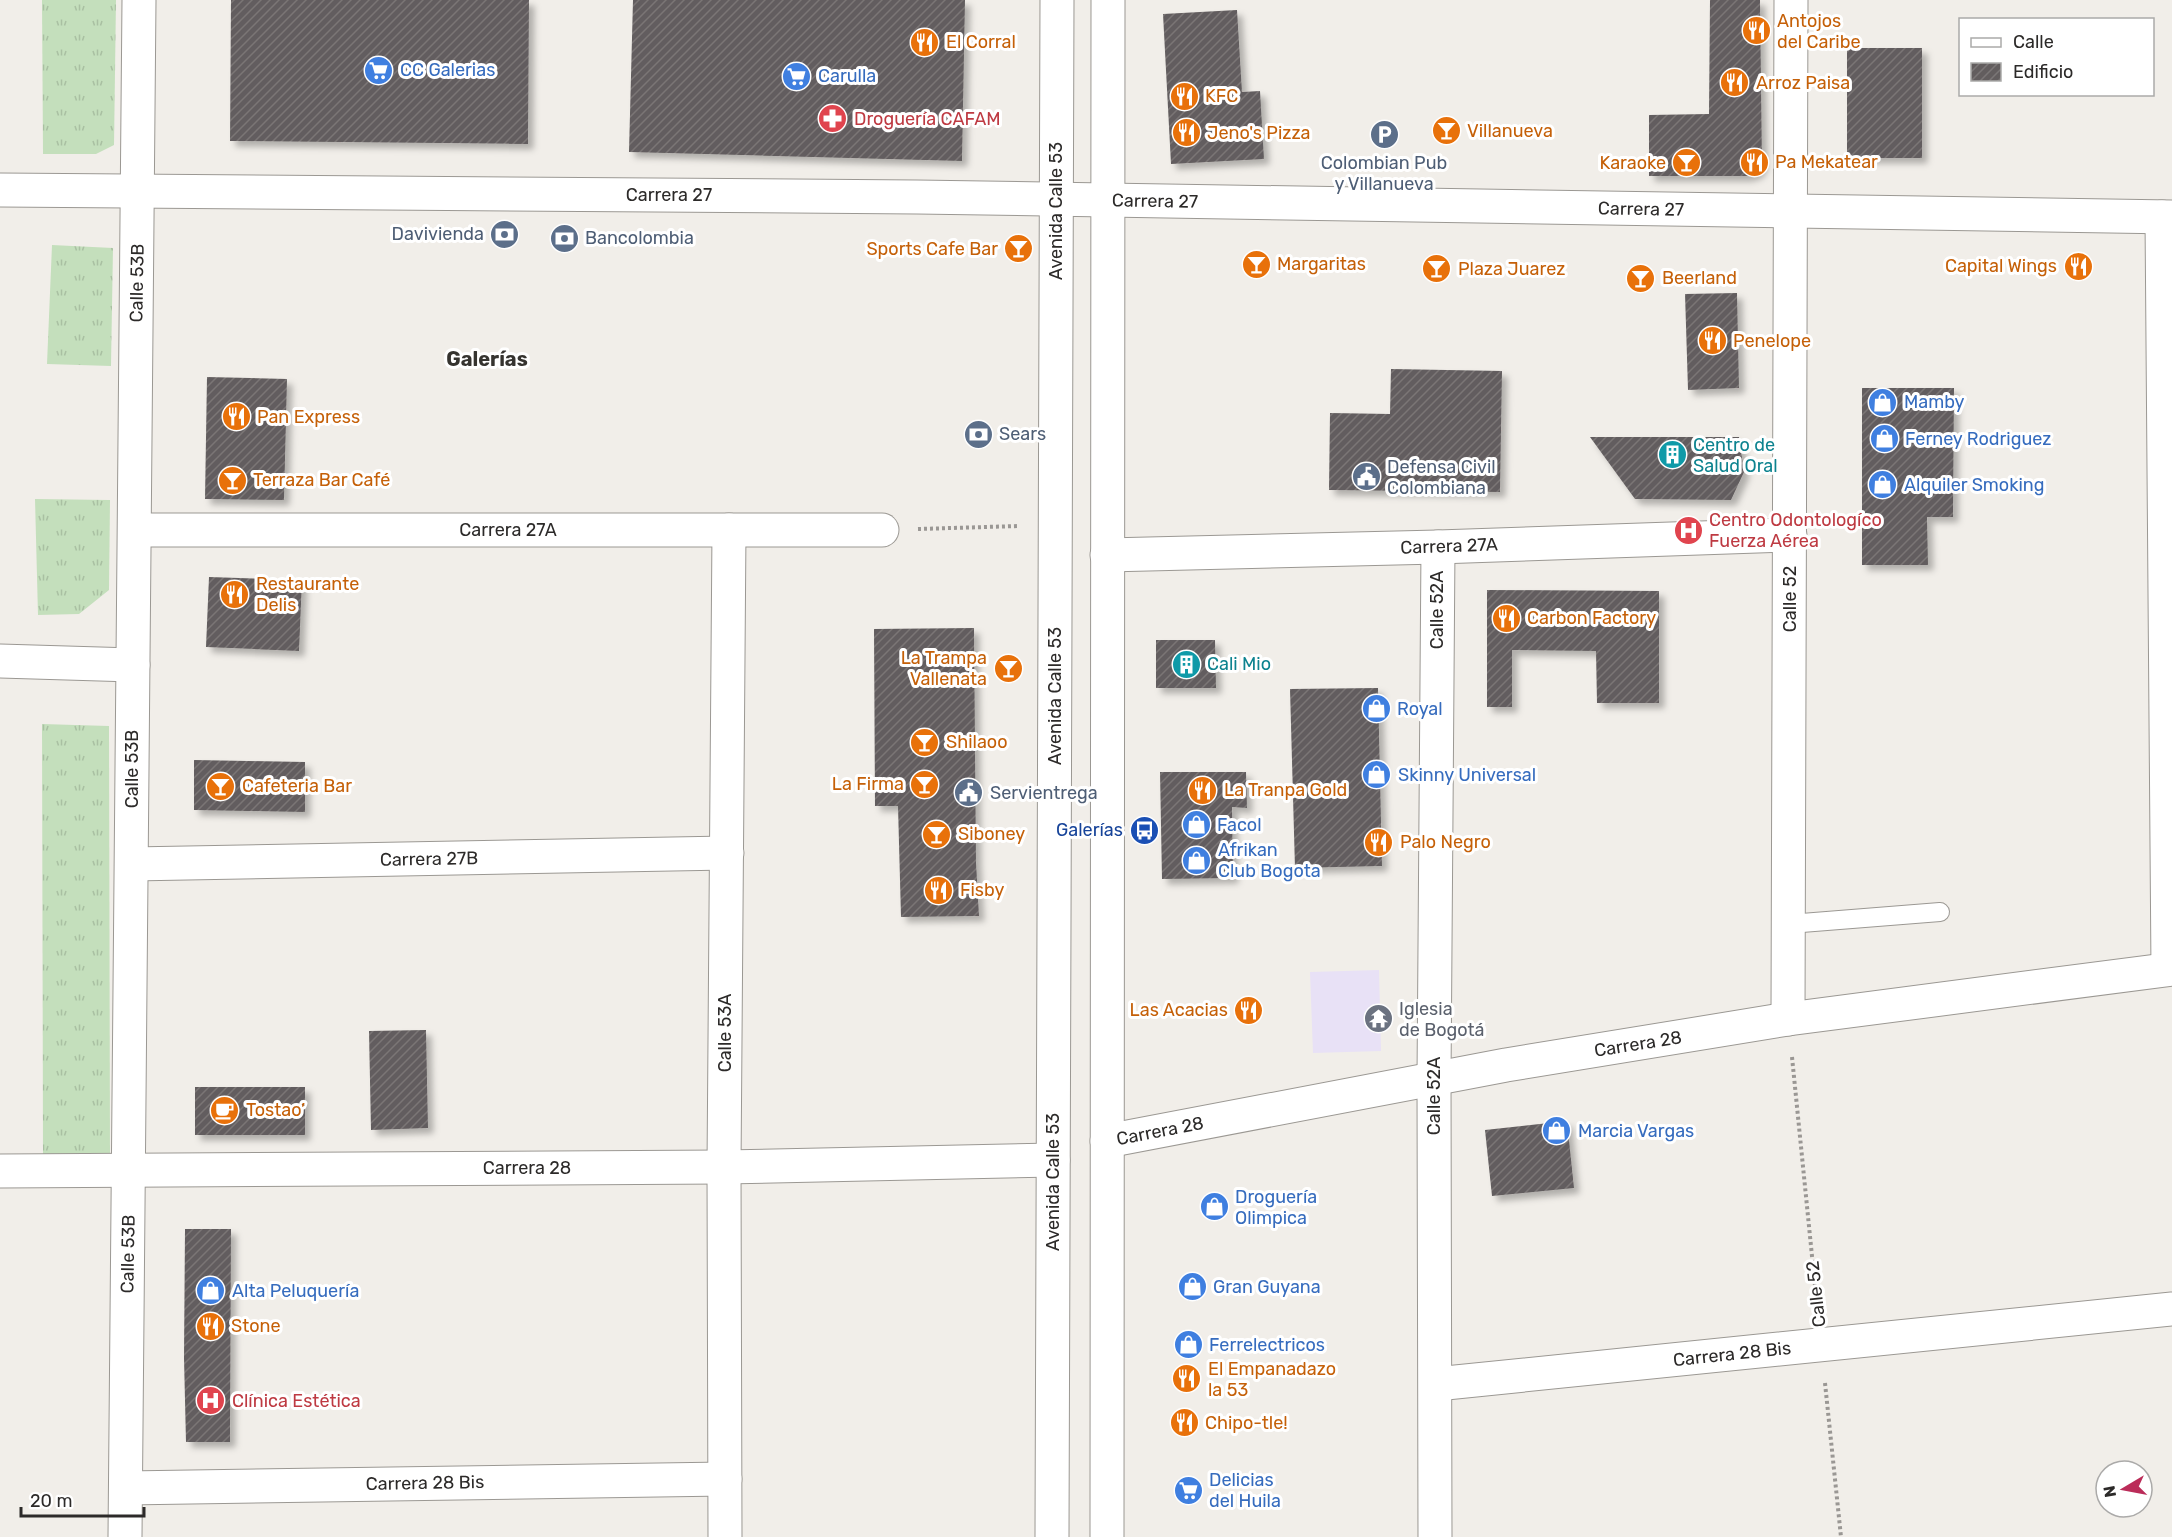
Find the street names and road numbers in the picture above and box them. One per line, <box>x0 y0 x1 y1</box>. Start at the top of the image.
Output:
street label: Avenida Calle 53 <box>1045 142 1067 280</box>
street label: Carrera 27 <box>626 184 712 206</box>
street label: Carrera 27 <box>1112 189 1198 213</box>
street label: Carrera 27 <box>1598 197 1684 221</box>
street label: Calle 53B <box>125 243 149 323</box>
street label: Carrera 27A <box>459 519 557 541</box>
street label: Carrera 27A <box>1400 533 1498 559</box>
street label: Calle 52 <box>1779 566 1801 632</box>
street label: Calle 52A <box>1426 571 1448 649</box>
street label: Avenida Calle 53 <box>1044 627 1066 765</box>
street label: Calle 53B <box>121 730 143 808</box>
street label: Carrera 27B <box>380 847 478 871</box>
street label: Calle 53A <box>714 994 736 1072</box>
street label: Carrera 28 <box>1593 1026 1683 1062</box>
street label: Calle 52A <box>1423 1057 1445 1135</box>
street label: Carrera 28 <box>1114 1112 1206 1150</box>
street label: Avenida Calle 53 <box>1042 1113 1064 1251</box>
street label: Carrera 28 <box>483 1157 571 1179</box>
street label: Calle 53B <box>116 1214 140 1294</box>
street label: Calle 52 <box>1802 1260 1830 1328</box>
street label: Carrera 28 Bis <box>1672 1337 1792 1371</box>
street label: Carrera 28 Bis <box>366 1471 484 1495</box>

